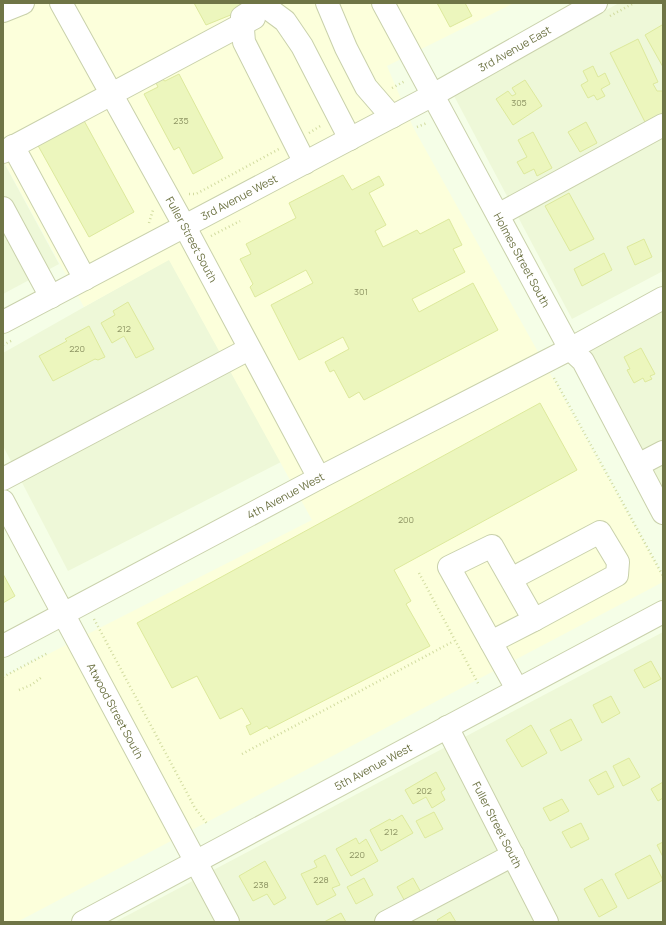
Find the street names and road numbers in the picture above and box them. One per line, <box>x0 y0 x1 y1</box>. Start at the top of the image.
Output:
street label: 3rd Avenue East <box>475 22 553 75</box>
street label: 3rd Avenue West <box>198 170 280 223</box>
street label: Fuller Street South <box>163 194 221 285</box>
street label: Holmes Street South <box>491 210 554 310</box>
street label: 4th Avenue West <box>244 469 327 522</box>
street label: Atwood Street South <box>84 660 147 761</box>
street label: 5th Avenue West <box>332 740 414 793</box>
street label: Fuller Street South <box>469 779 526 870</box>

